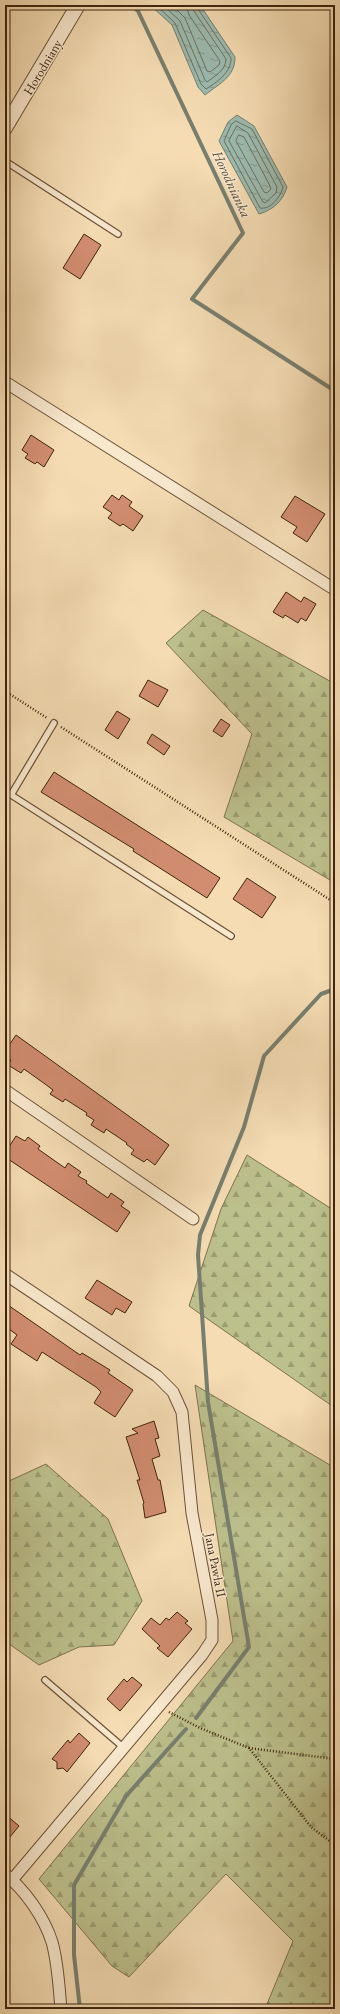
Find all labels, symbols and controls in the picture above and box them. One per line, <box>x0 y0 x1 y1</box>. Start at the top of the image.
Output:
street label: Horodniany <box>19 36 66 98</box>
water label: Horodnianka <box>208 147 255 221</box>
street label: Jana Pawła II <box>201 1531 230 1599</box>

